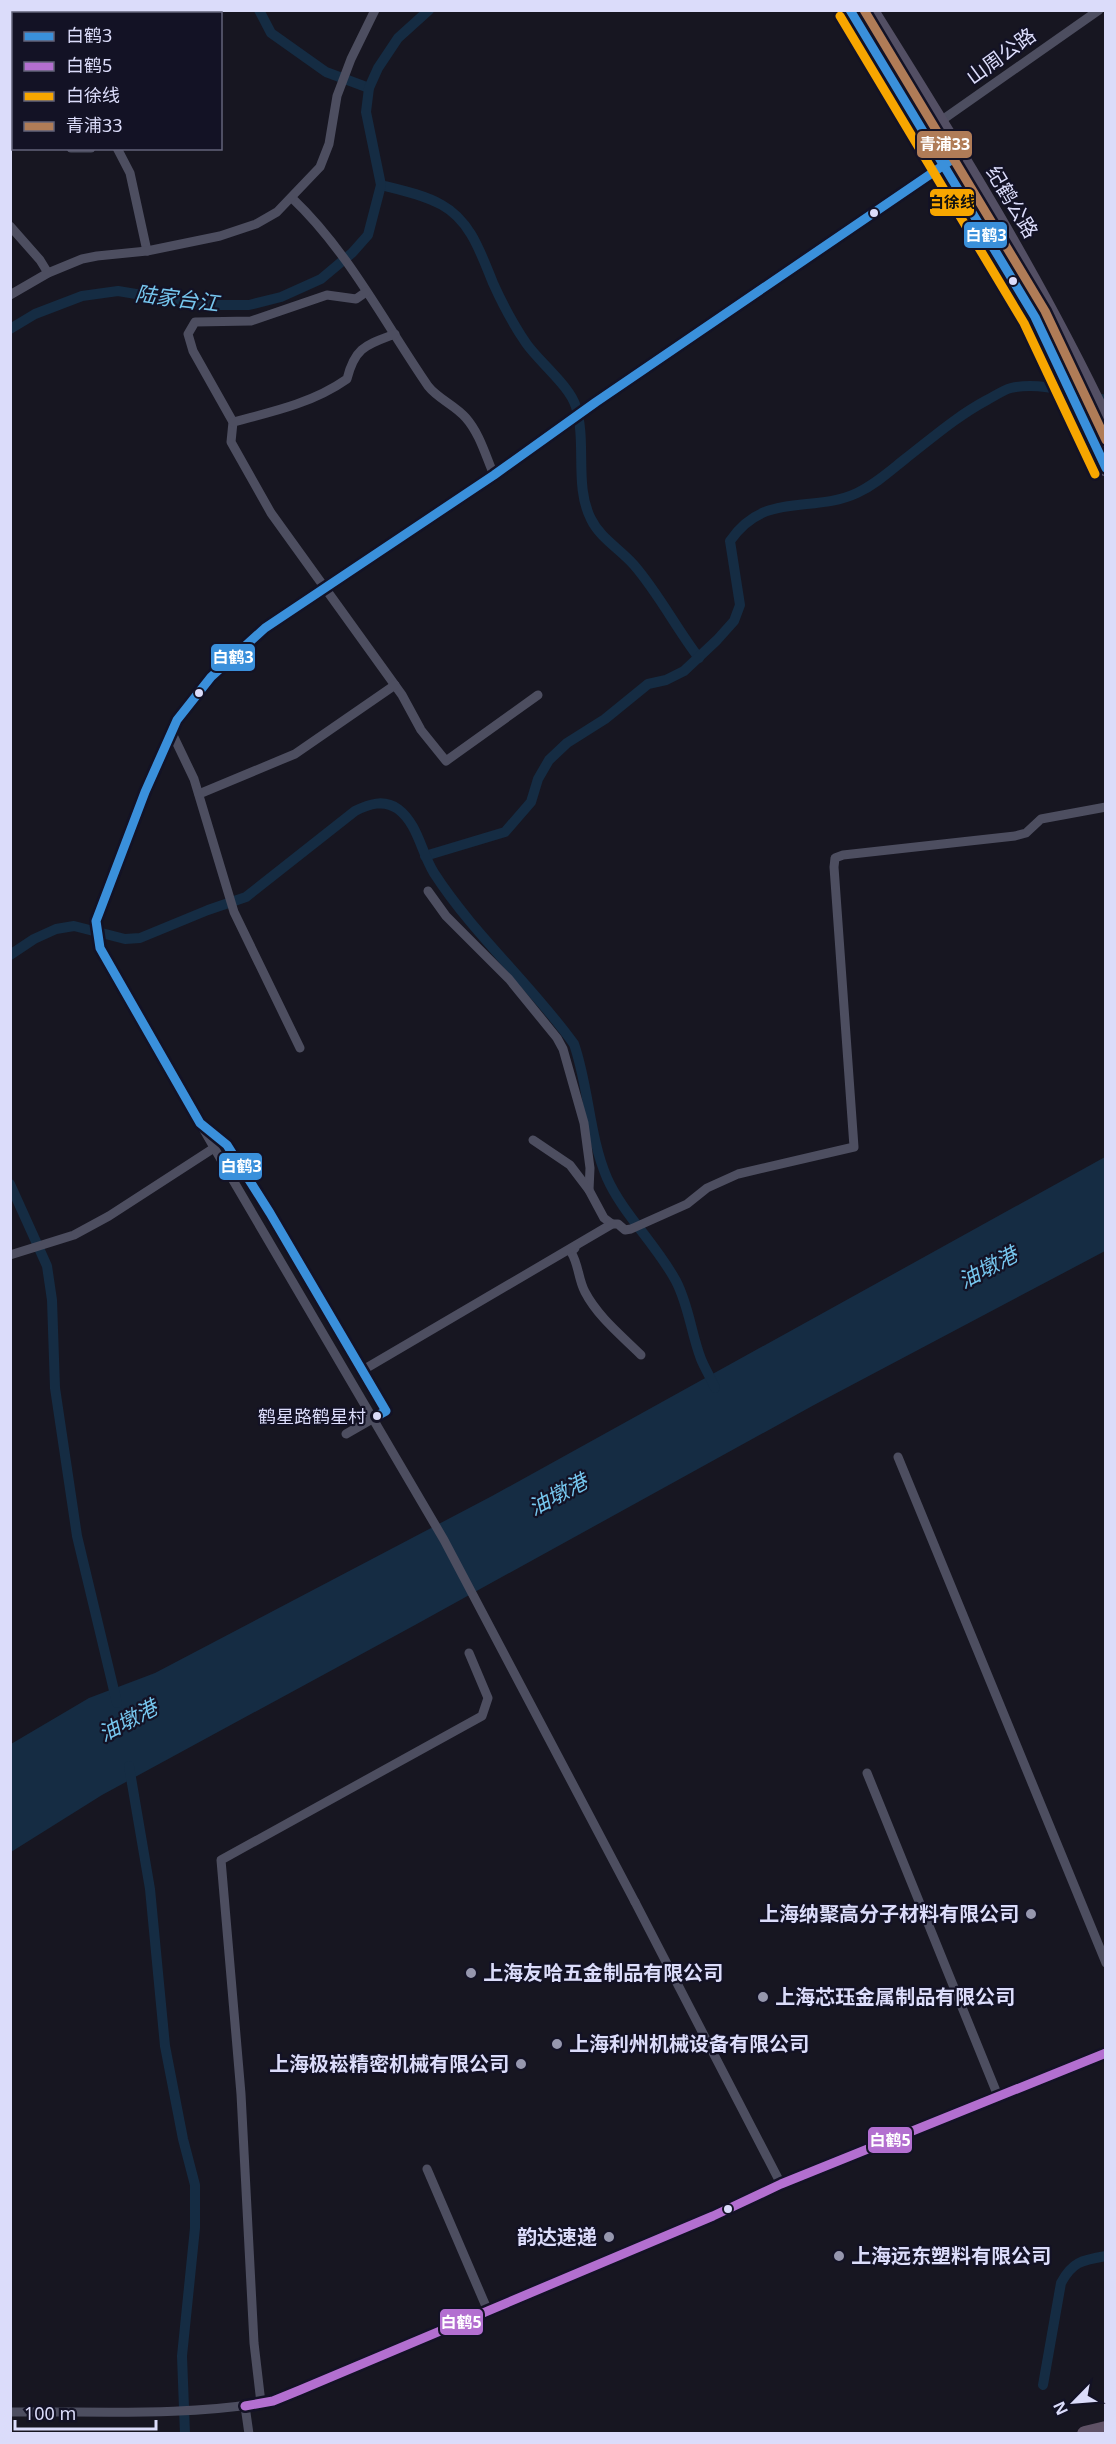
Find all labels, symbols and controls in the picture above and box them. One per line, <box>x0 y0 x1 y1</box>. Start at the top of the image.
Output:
legend <box>12 12 222 150</box>
street label: 山周公路 <box>960 21 1041 90</box>
text: 白鹤3 <box>66 23 112 47</box>
text: 白鹤5 <box>66 53 112 77</box>
text: 白徐线 <box>66 83 120 107</box>
text: 青浦33 <box>66 113 123 137</box>
line badge: 青浦33 <box>916 130 973 159</box>
text: 青浦33 <box>920 133 970 155</box>
street label: 纪鹤公路 <box>980 161 1045 243</box>
line badge: 白徐线 <box>929 188 975 217</box>
text: 白徐线 <box>928 191 976 213</box>
unlabelled marker <box>868 207 880 219</box>
line badge: 白鹤3 <box>963 221 1008 249</box>
text: 白鹤3 <box>965 224 1007 246</box>
unlabelled marker <box>1007 275 1019 287</box>
water label: 陆家台江 <box>134 279 222 317</box>
line badge: 白鹤3 <box>210 643 256 672</box>
text: 白鹤3 <box>212 646 254 668</box>
unlabelled marker <box>193 687 205 699</box>
line badge: 白鹤3 <box>218 1152 263 1181</box>
text: 白鹤3 <box>220 1155 262 1177</box>
water label: 油墩港 <box>953 1239 1025 1294</box>
place label: 鹤星路鹤星村 <box>258 1404 366 1428</box>
marker: 鹤星路鹤星村 <box>371 1410 383 1422</box>
water label: 油墩港 <box>523 1466 595 1521</box>
water label: 油墩港 <box>93 1692 165 1747</box>
place label: 上海纳聚高分子材料有限公司 <box>759 1900 1019 1927</box>
marker: 上海纳聚高分子材料有限公司 <box>1024 1907 1038 1921</box>
place label: 上海友哈五金制品有限公司 <box>483 1959 723 1986</box>
marker: 上海友哈五金制品有限公司 <box>464 1966 478 1980</box>
place label: 上海芯珏金属制品有限公司 <box>775 1983 1015 2010</box>
marker: 上海芯珏金属制品有限公司 <box>756 1990 770 2004</box>
place label: 上海利州机械设备有限公司 <box>569 2030 809 2057</box>
marker: 上海利州机械设备有限公司 <box>550 2037 564 2051</box>
place label: 上海极崧精密机械有限公司 <box>269 2050 509 2077</box>
marker: 上海极崧精密机械有限公司 <box>514 2057 528 2071</box>
line badge: 白鹤5 <box>867 2126 913 2154</box>
text: 白鹤5 <box>869 2129 911 2151</box>
unlabelled marker <box>722 2203 734 2215</box>
place label: 韵达速递 <box>517 2223 597 2250</box>
marker: 韵达速递 <box>602 2230 616 2244</box>
place label: 上海远东塑料有限公司 <box>851 2242 1051 2269</box>
marker: 上海远东塑料有限公司 <box>832 2249 846 2263</box>
line badge: 白鹤5 <box>439 2308 484 2336</box>
text: 白鹤5 <box>440 2311 482 2333</box>
north arrow <box>1044 2372 1104 2432</box>
scale bar <box>15 2393 156 2431</box>
text: N <box>1048 2398 1073 2419</box>
text: 100 m <box>24 2401 76 2425</box>

